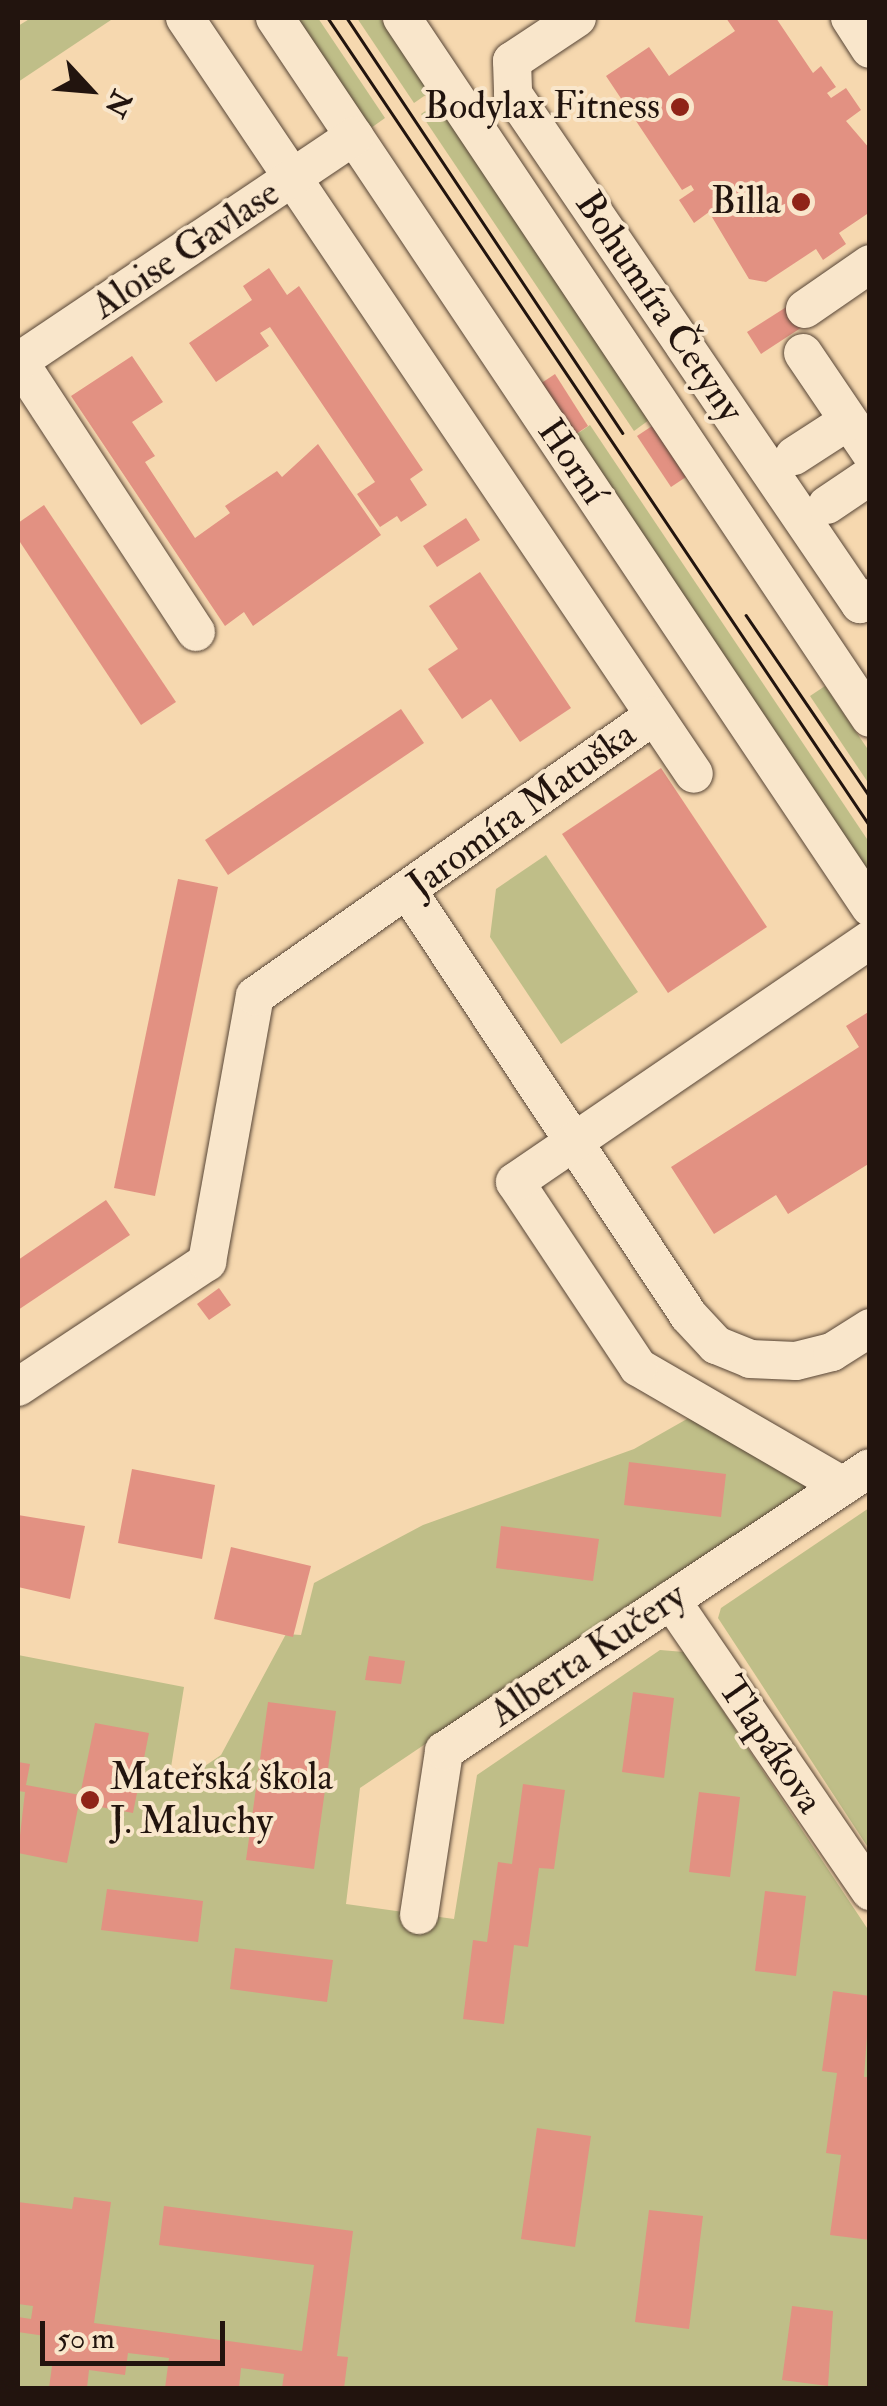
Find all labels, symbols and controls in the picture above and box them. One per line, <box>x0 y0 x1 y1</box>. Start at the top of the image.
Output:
north arrow <box>40 40 140 140</box>
text: N <box>96 84 139 122</box>
place label: Bodylax Fitness <box>424 84 660 130</box>
marker: Bodylax Fitness <box>669 96 691 118</box>
street label: Aloise Gavlase <box>84 171 288 329</box>
place label: Billa <box>711 179 781 225</box>
street label: Bohumíra Četyny <box>565 183 753 431</box>
marker: Billa <box>790 191 812 213</box>
street label: Horní <box>527 411 617 513</box>
street label: Jaromíra Matuška <box>399 712 645 908</box>
street label: Alberta Kučery <box>482 1573 694 1737</box>
street label: Tlapákova <box>708 1668 832 1822</box>
place label: Mateřská škola J. Maluchy <box>110 1755 333 1845</box>
marker: Mateřská škola J. Maluchy <box>79 1789 101 1811</box>
scale bar <box>45 2301 230 2363</box>
text: 50 m <box>57 2320 115 2357</box>

